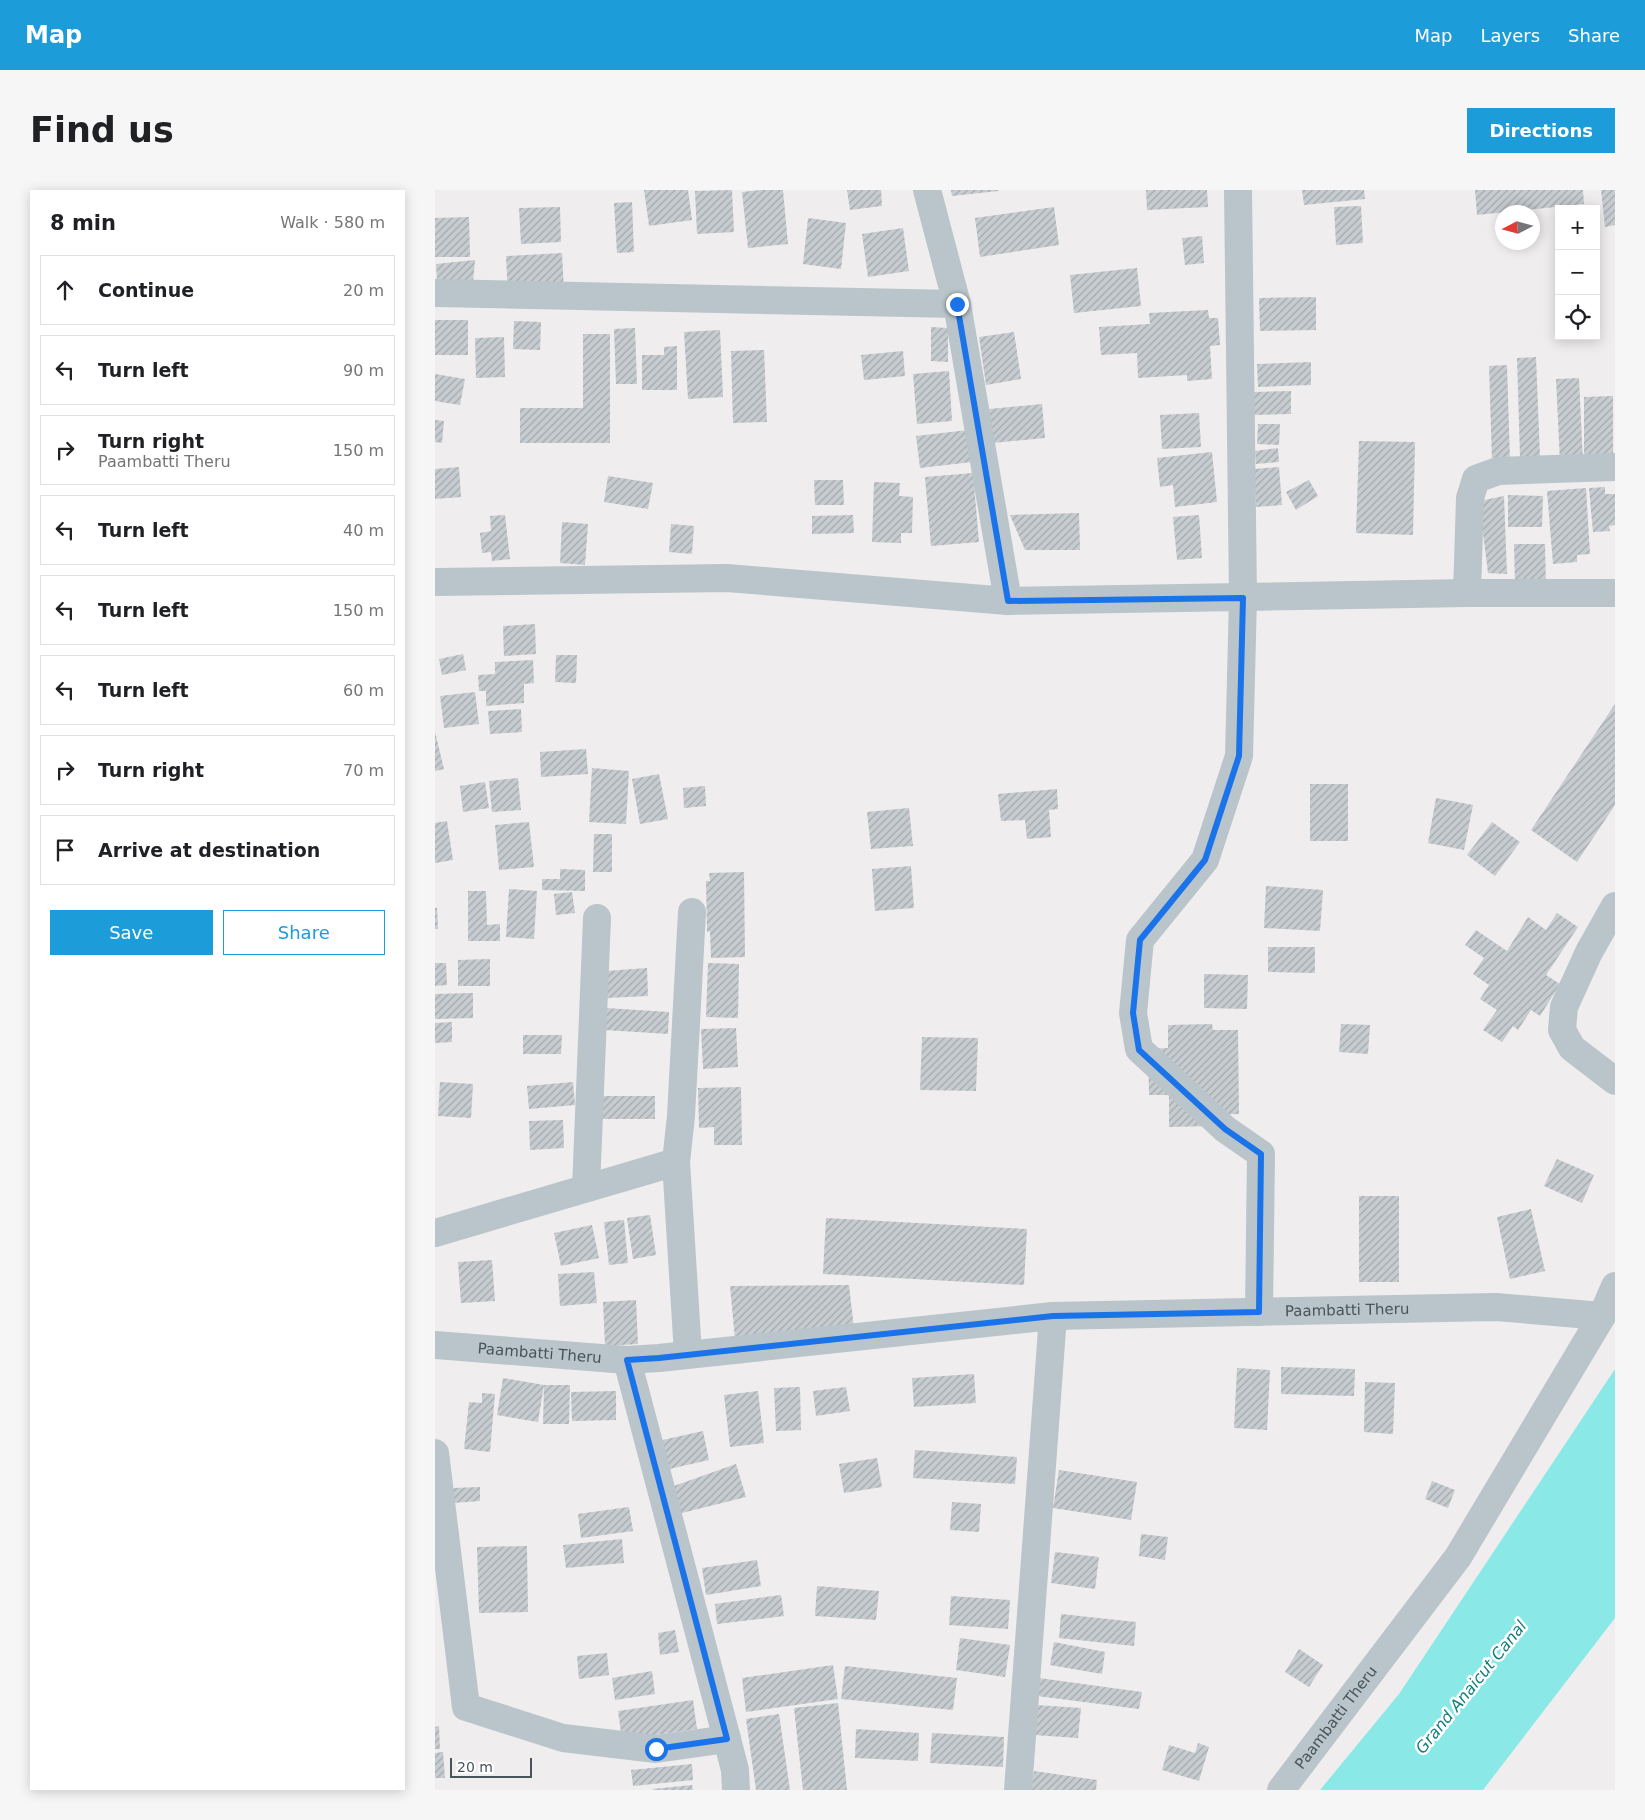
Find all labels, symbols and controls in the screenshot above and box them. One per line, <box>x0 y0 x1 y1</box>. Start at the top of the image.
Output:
text: Map <box>25 21 82 49</box>
text: Map <box>1414 25 1452 46</box>
text: Layers <box>1480 25 1540 46</box>
text: Share <box>1568 25 1620 46</box>
button: Directions <box>1467 108 1615 153</box>
text: Find us <box>30 110 174 150</box>
north arrow <box>1495 205 1540 250</box>
map controls <box>1555 205 1600 340</box>
button: + <box>1555 205 1600 250</box>
text: 8 min <box>50 211 116 235</box>
text: Walk · 580 m <box>280 213 385 232</box>
button: − <box>1555 250 1600 295</box>
icon: ahead <box>51 276 79 304</box>
text: Continue <box>98 279 194 301</box>
text: 20 m <box>343 281 384 300</box>
route end <box>946 293 969 316</box>
button: locate <box>1555 295 1600 340</box>
icon: left <box>51 356 79 384</box>
text: Turn left <box>98 359 189 381</box>
text: 90 m <box>343 361 384 380</box>
text: Turn right <box>98 430 204 452</box>
icon: right <box>51 436 79 464</box>
text: 150 m <box>333 441 384 460</box>
text: Paambatti Theru <box>98 452 231 471</box>
icon: left <box>51 516 79 544</box>
text: Turn left <box>98 519 189 541</box>
text: 40 m <box>343 521 384 540</box>
icon: left <box>51 596 79 624</box>
text: Turn left <box>98 599 189 621</box>
text: 150 m <box>333 601 384 620</box>
icon: left <box>51 676 79 704</box>
text: Turn left <box>98 679 189 701</box>
text: 60 m <box>343 681 384 700</box>
icon: right <box>51 756 79 784</box>
text: Turn right <box>98 759 204 781</box>
text: 70 m <box>343 761 384 780</box>
icon: arrive <box>51 836 79 864</box>
text: Arrive at destination <box>98 839 320 861</box>
button: Save <box>50 910 213 955</box>
button: Share <box>223 910 385 955</box>
street label: Paambatti Theru <box>1285 1300 1409 1320</box>
street label: Paambatti Theru <box>477 1339 602 1367</box>
water label: Grand Anaicut Canal <box>1412 1616 1531 1757</box>
street label: Paambatti Theru <box>1291 1663 1381 1773</box>
route start <box>645 1738 668 1761</box>
scale bar <box>450 1755 533 1778</box>
text: 20 m <box>457 1759 493 1775</box>

